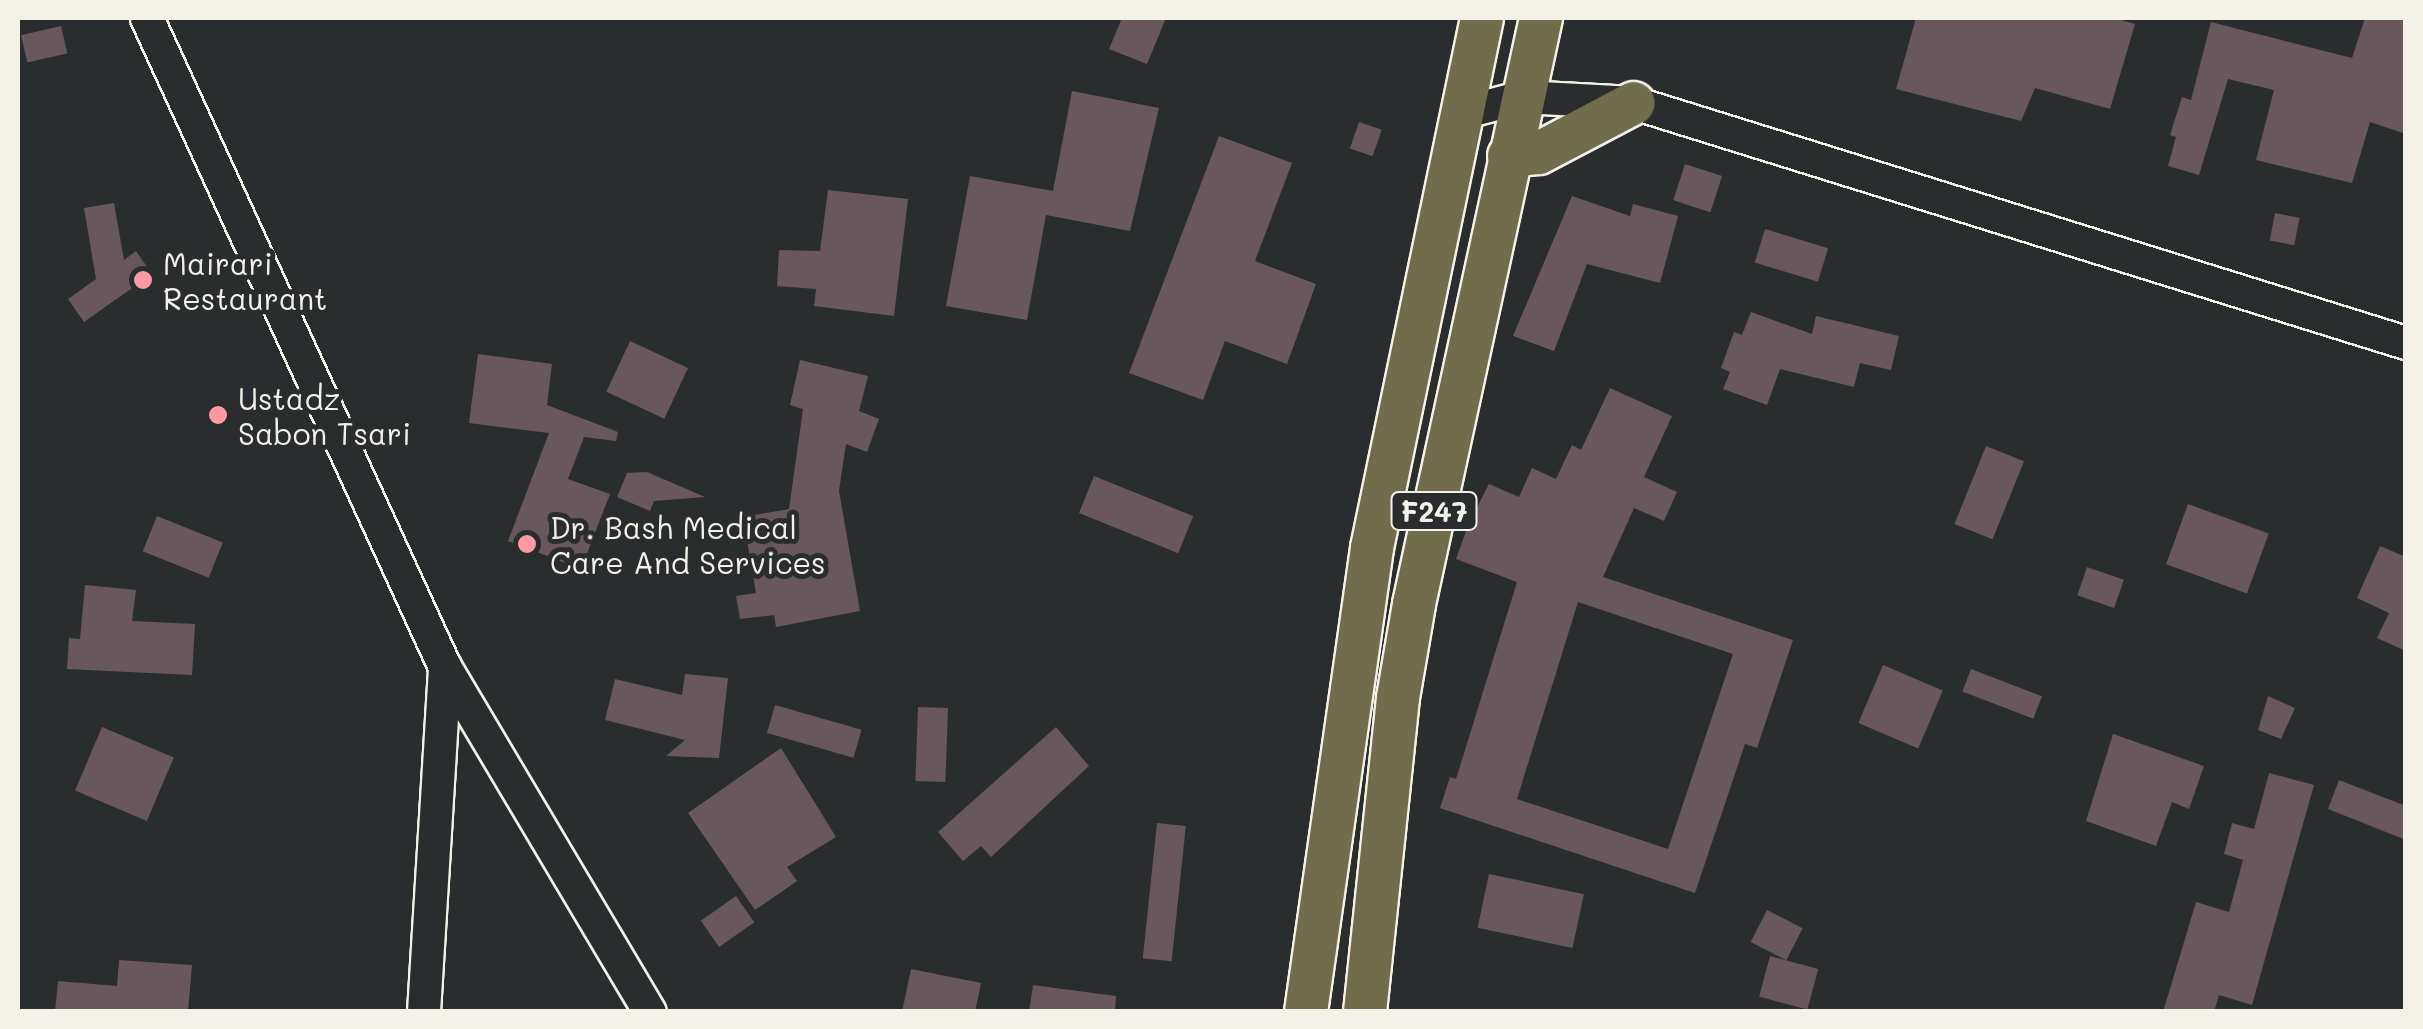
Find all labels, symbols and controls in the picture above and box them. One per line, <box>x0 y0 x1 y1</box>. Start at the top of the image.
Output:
place label: Mairari Restaurant <box>163 245 327 316</box>
marker: Mairari Restaurant <box>132 269 154 291</box>
place label: Ustadz Sabon Tsari <box>238 380 411 450</box>
marker: Ustadz Sabon Tsari <box>207 404 229 426</box>
road number: F247 <box>1389 488 1479 534</box>
place label: Dr. Bash Medical Care And Services <box>550 509 826 580</box>
marker: Dr. Bash Medical Care And Services <box>514 531 540 557</box>

